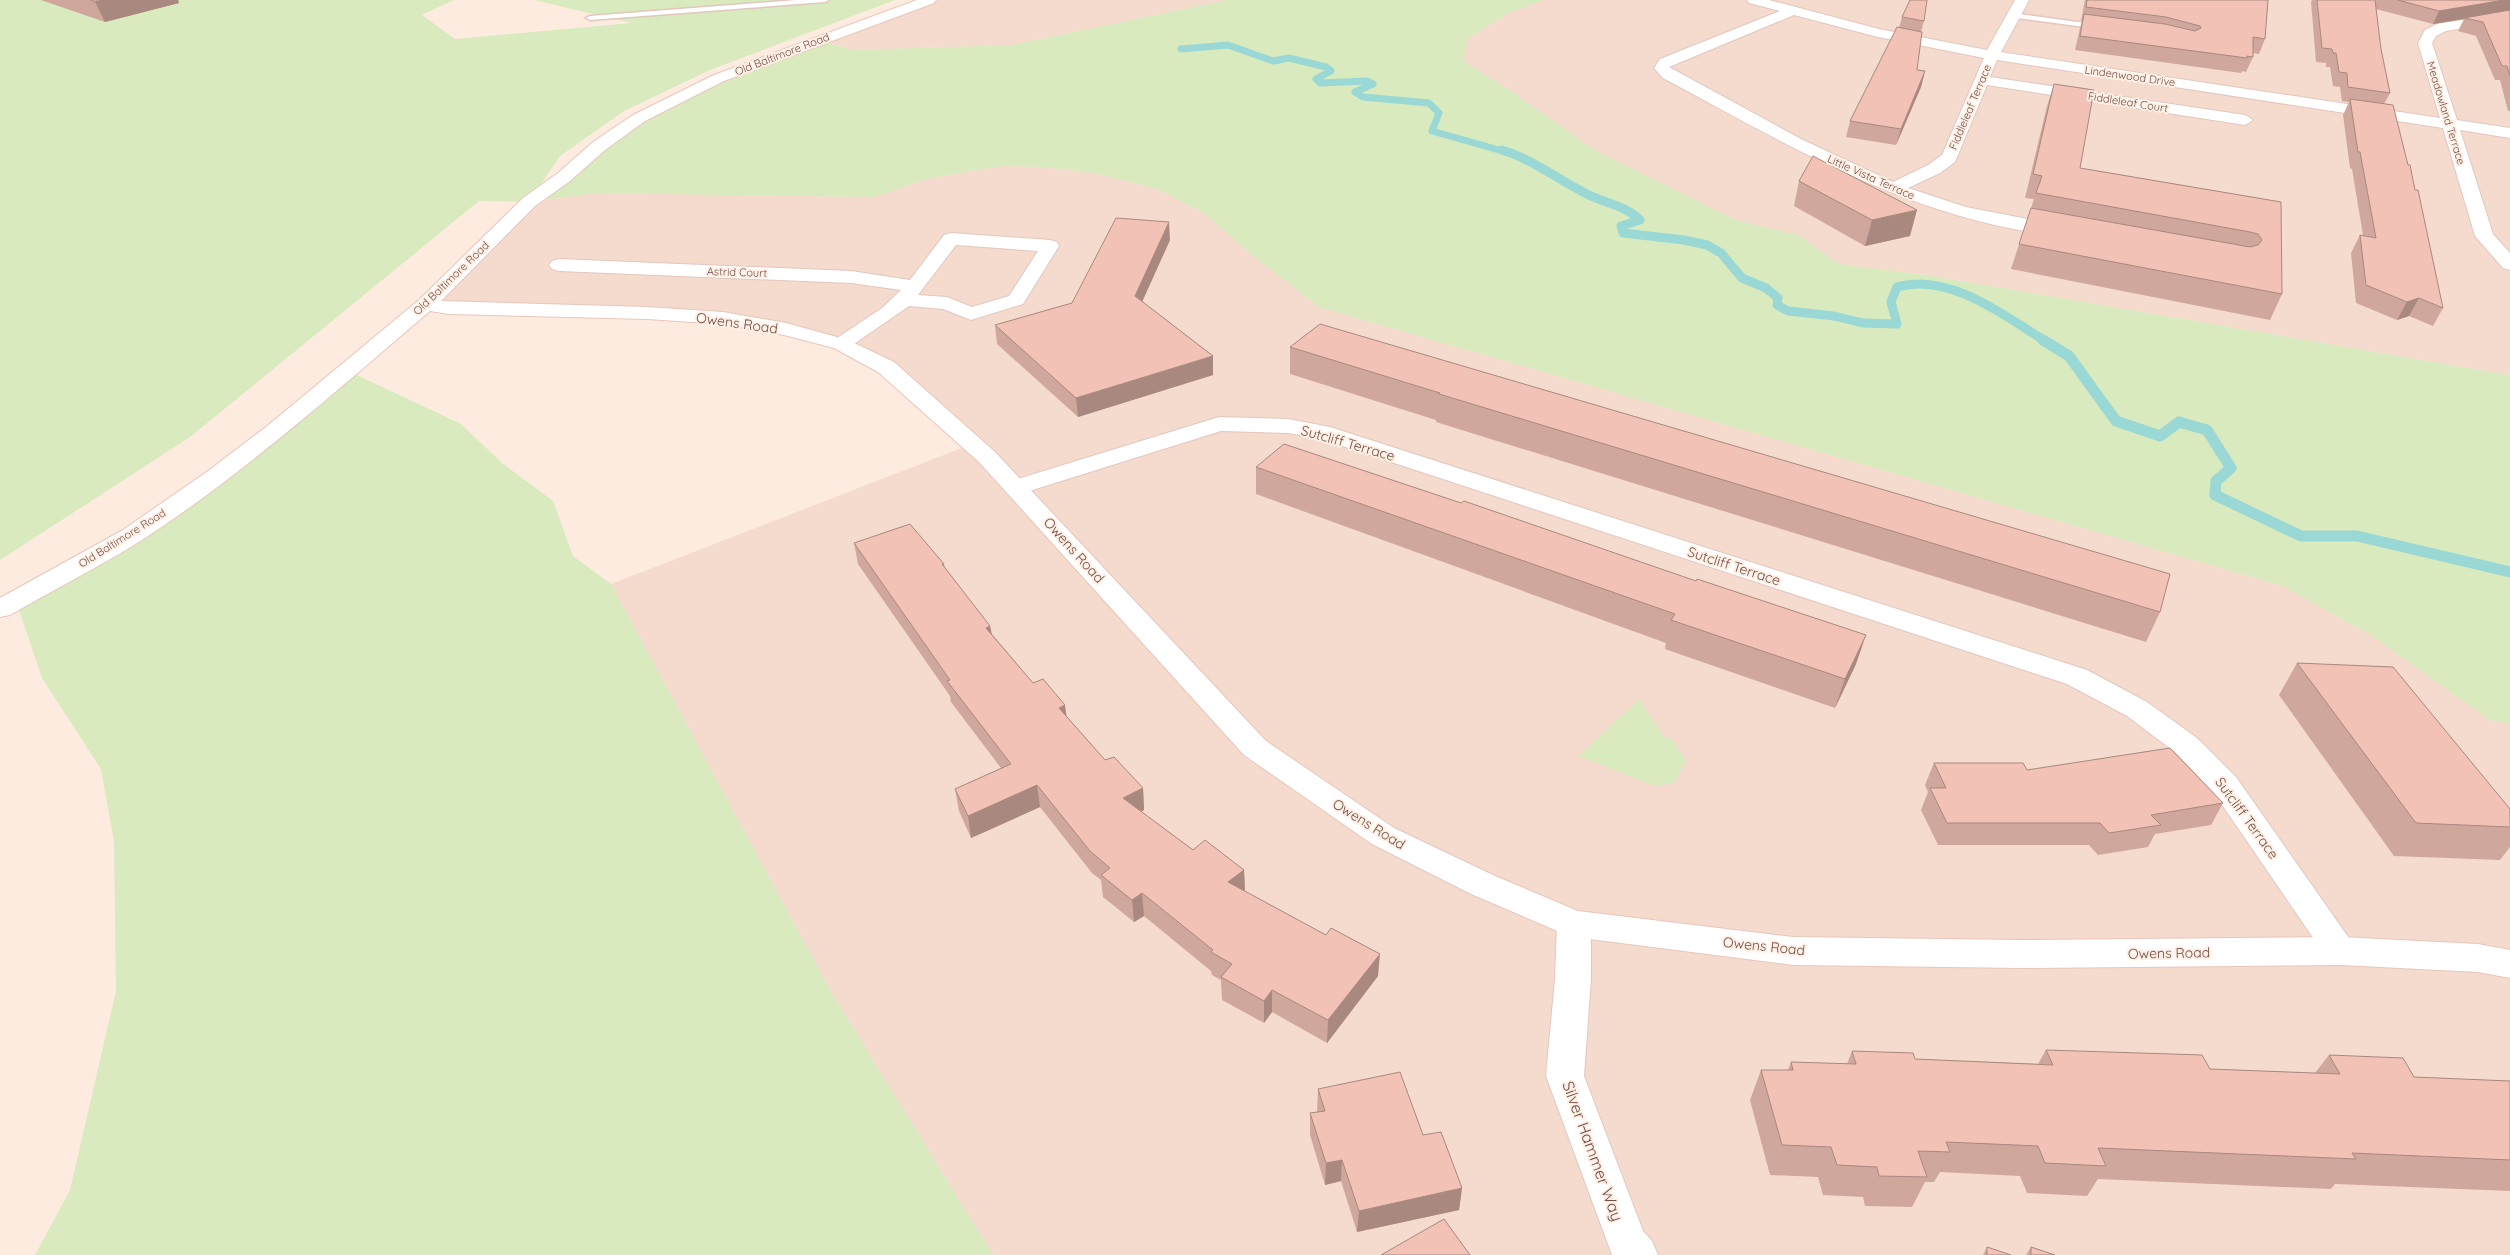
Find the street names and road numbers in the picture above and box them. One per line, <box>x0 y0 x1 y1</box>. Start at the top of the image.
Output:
street label: Old Baltimore Road <box>733 30 831 78</box>
street label: Meadowland Terrace <box>2424 60 2468 166</box>
street label: Fiddleleaf Terrace <box>1946 62 1994 152</box>
street label: Lindenwood Drive <box>2084 63 2176 89</box>
street label: Fiddleleaf Court <box>2087 89 2169 115</box>
street label: Little Vista Terrace <box>1825 151 1917 203</box>
street label: Old Baltimore Road <box>410 238 492 318</box>
street label: Astrid Court <box>707 264 768 280</box>
street label: Owens Road <box>695 308 779 338</box>
street label: Sutcliff Terrace <box>1299 421 1397 465</box>
street label: Old Baltimore Road <box>76 506 168 570</box>
street label: Owens Road <box>1040 513 1108 587</box>
street label: Sutcliff Terrace <box>1685 542 1783 590</box>
street label: Sutcliff Terrace <box>2211 774 2283 863</box>
street label: Owens Road <box>1329 795 1409 853</box>
street label: Owens Road <box>1722 933 1806 959</box>
street label: Owens Road <box>2128 943 2210 963</box>
street label: Silver Hammer Way <box>1558 1078 1628 1224</box>

